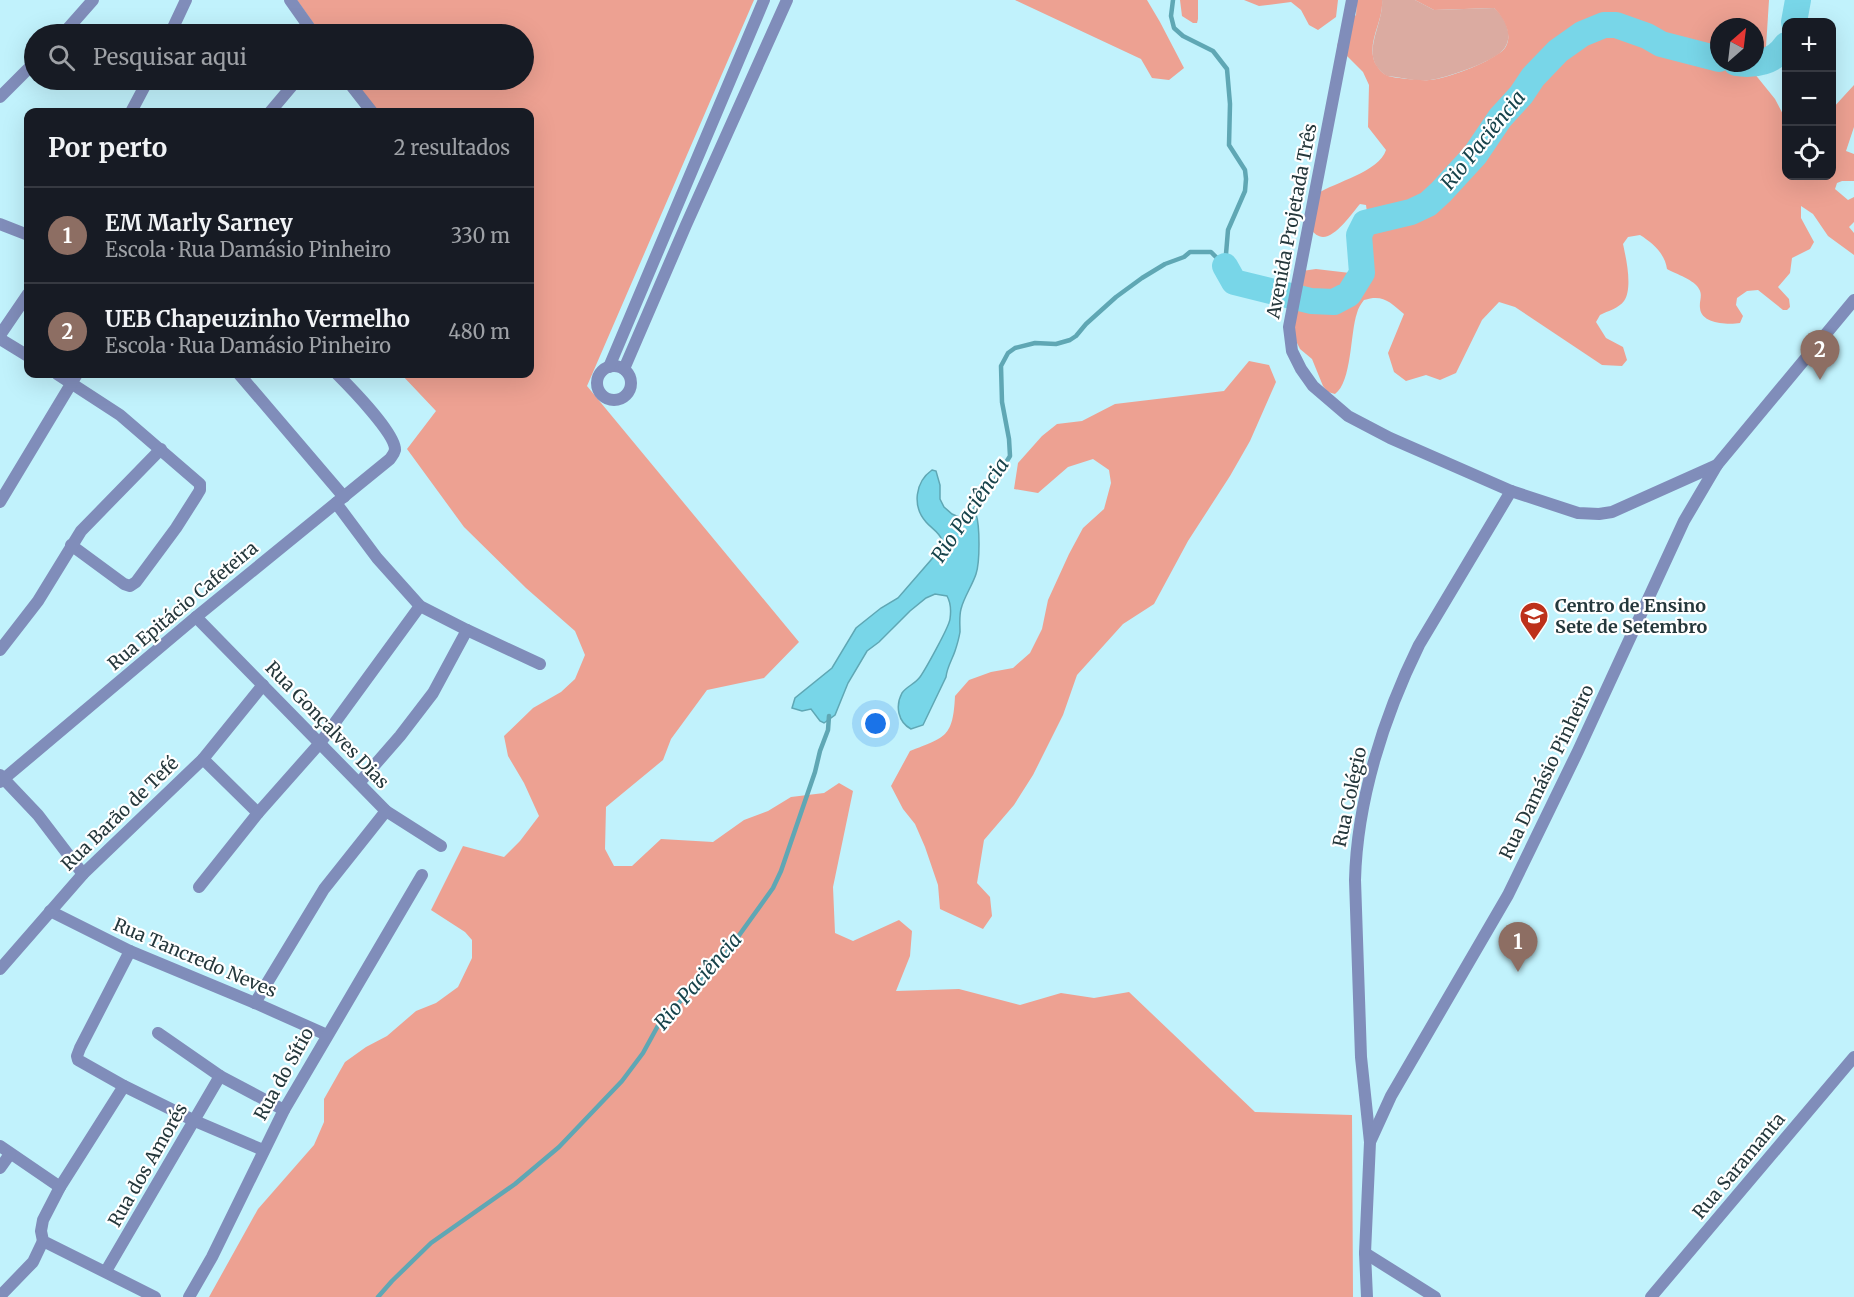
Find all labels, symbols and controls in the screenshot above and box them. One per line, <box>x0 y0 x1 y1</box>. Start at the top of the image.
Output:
north arrow <box>1710 18 1764 72</box>
map controls <box>1782 18 1836 180</box>
button: + <box>1782 18 1836 72</box>
search box <box>24 24 534 90</box>
icon: search <box>45 41 78 74</box>
text: Pesquisar aqui <box>93 43 247 71</box>
button: − <box>1782 72 1836 126</box>
water label: Rio Paciência <box>1435 85 1530 194</box>
street label: Avenida Projetada Três <box>1261 121 1322 321</box>
button: locate <box>1782 126 1836 180</box>
text: Por perto <box>48 131 167 164</box>
text: 2 resultados <box>394 135 510 160</box>
text: EM Marly Sarney <box>105 209 293 237</box>
text: 1 <box>63 223 72 248</box>
text: 330 m <box>451 223 510 248</box>
text: Escola · Rua Damásio Pinheiro <box>105 237 391 262</box>
text: UEB Chapeuzinho Vermelho <box>105 305 410 333</box>
text: 2 <box>62 319 73 344</box>
text: 480 m <box>448 319 510 344</box>
pin: 2 <box>1800 330 1840 380</box>
text: Escola · Rua Damásio Pinheiro <box>105 333 391 358</box>
water label: Rio Paciência <box>925 453 1014 567</box>
street label: Rua Epitácio Cafeteira <box>103 536 263 675</box>
place label: Centro de Ensino Sete de Setembro <box>1555 594 1707 638</box>
school or university icon: Centro de Ensino Sete de Setembro <box>1518 600 1550 642</box>
street label: Rua Gonçalves Dias <box>261 656 394 793</box>
street label: Rua Damásio Pinheiro <box>1494 681 1599 863</box>
your location <box>861 709 890 738</box>
street label: Rua Colégio <box>1328 745 1371 849</box>
street label: Rua Barão de Tefé <box>56 752 183 875</box>
street label: Rua Tancredo Neves <box>110 913 280 1002</box>
pin: 1 <box>1498 922 1538 972</box>
water label: Rio Paciência <box>649 927 747 1034</box>
street label: Rua do Sítio <box>249 1023 318 1124</box>
street label: Rua dos Amorés <box>103 1099 192 1231</box>
street label: Rua Saramanta <box>1687 1108 1790 1223</box>

